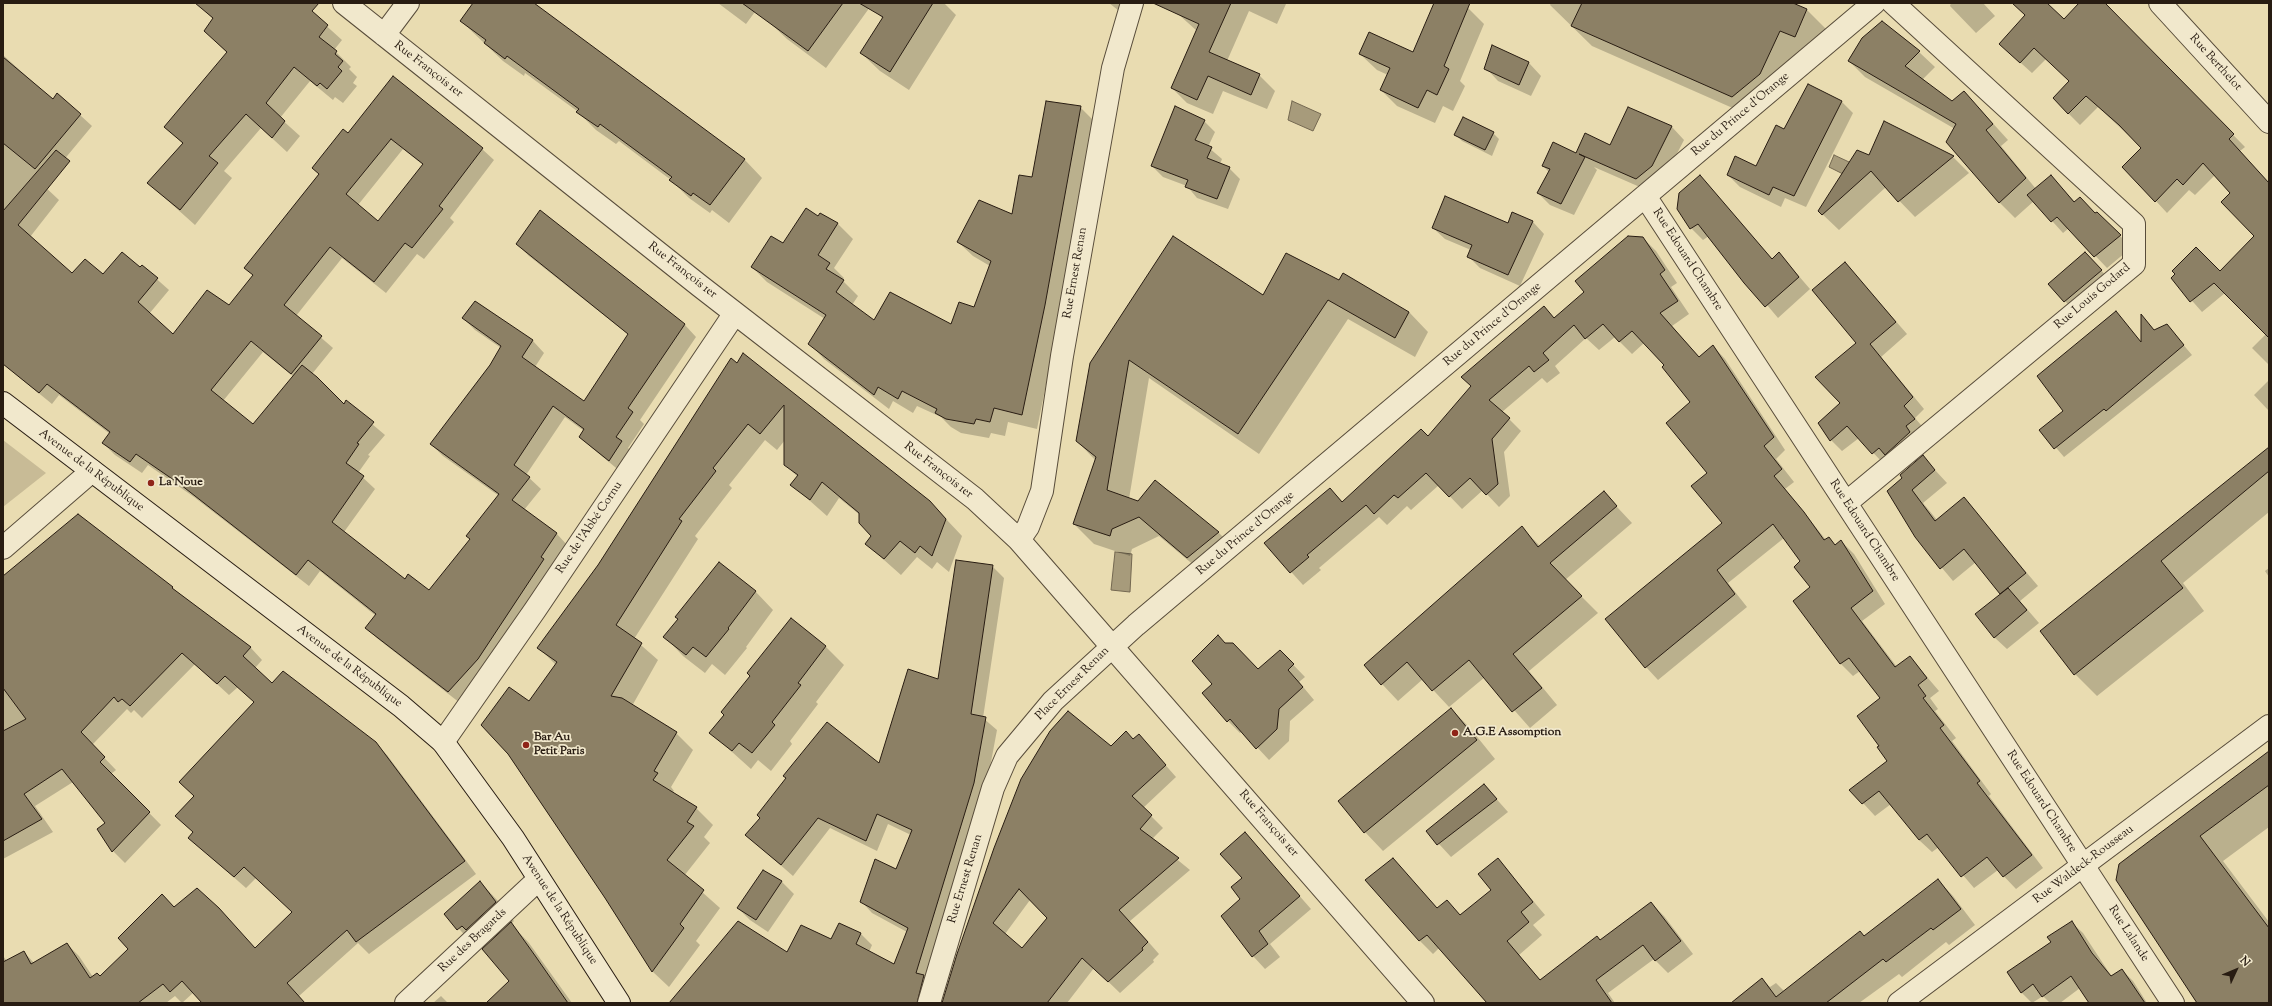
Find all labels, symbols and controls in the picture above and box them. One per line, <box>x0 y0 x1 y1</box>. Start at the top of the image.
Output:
street label: Rue Berthelot <box>2186 32 2244 94</box>
street label: Rue François 1er <box>391 39 465 101</box>
street label: Rue du Prince d'Orange <box>1689 70 1793 160</box>
street label: Rue Edouard Chambre <box>1649 206 1725 314</box>
street label: Rue Ernest Renan <box>1061 226 1091 320</box>
street label: Rue François 1er <box>645 240 719 302</box>
street label: Rue Louis Godard <box>2052 261 2134 333</box>
street label: Rue du Prince d'Orange <box>1441 280 1545 370</box>
street label: Avenue de la République <box>35 427 147 515</box>
street label: Rue François 1er <box>901 440 975 502</box>
place label: La Noue <box>159 476 203 490</box>
street label: Rue Edouard Chambre <box>1826 477 1902 585</box>
marker: La Noue <box>146 478 156 488</box>
street label: Rue de l'Abbé Cornu <box>554 479 626 577</box>
street label: Rue du Prince d'Orange <box>1194 489 1298 579</box>
street label: Avenue de la République <box>293 623 405 711</box>
street label: Place Ernest Renan <box>1033 644 1113 724</box>
place label: A.G.E Assomption <box>1463 726 1561 740</box>
marker: A.G.E Assomption <box>1450 728 1460 738</box>
place label: Bar Au Petit Paris <box>534 731 584 759</box>
marker: Bar Au Petit Paris <box>521 740 531 750</box>
street label: Rue Edouard Chambre <box>2003 748 2079 856</box>
street label: Rue François 1er <box>1235 788 1301 860</box>
street label: Rue Waldeck-Rousseau <box>2031 823 2137 907</box>
street label: Rue Ernest Renan <box>946 833 986 925</box>
street label: Avenue de la République <box>518 852 600 968</box>
street label: Rue Lalande <box>2104 903 2152 965</box>
street label: Rue des Bragards <box>436 906 510 976</box>
north arrow <box>2216 950 2256 990</box>
text: N <box>2236 953 2253 970</box>

